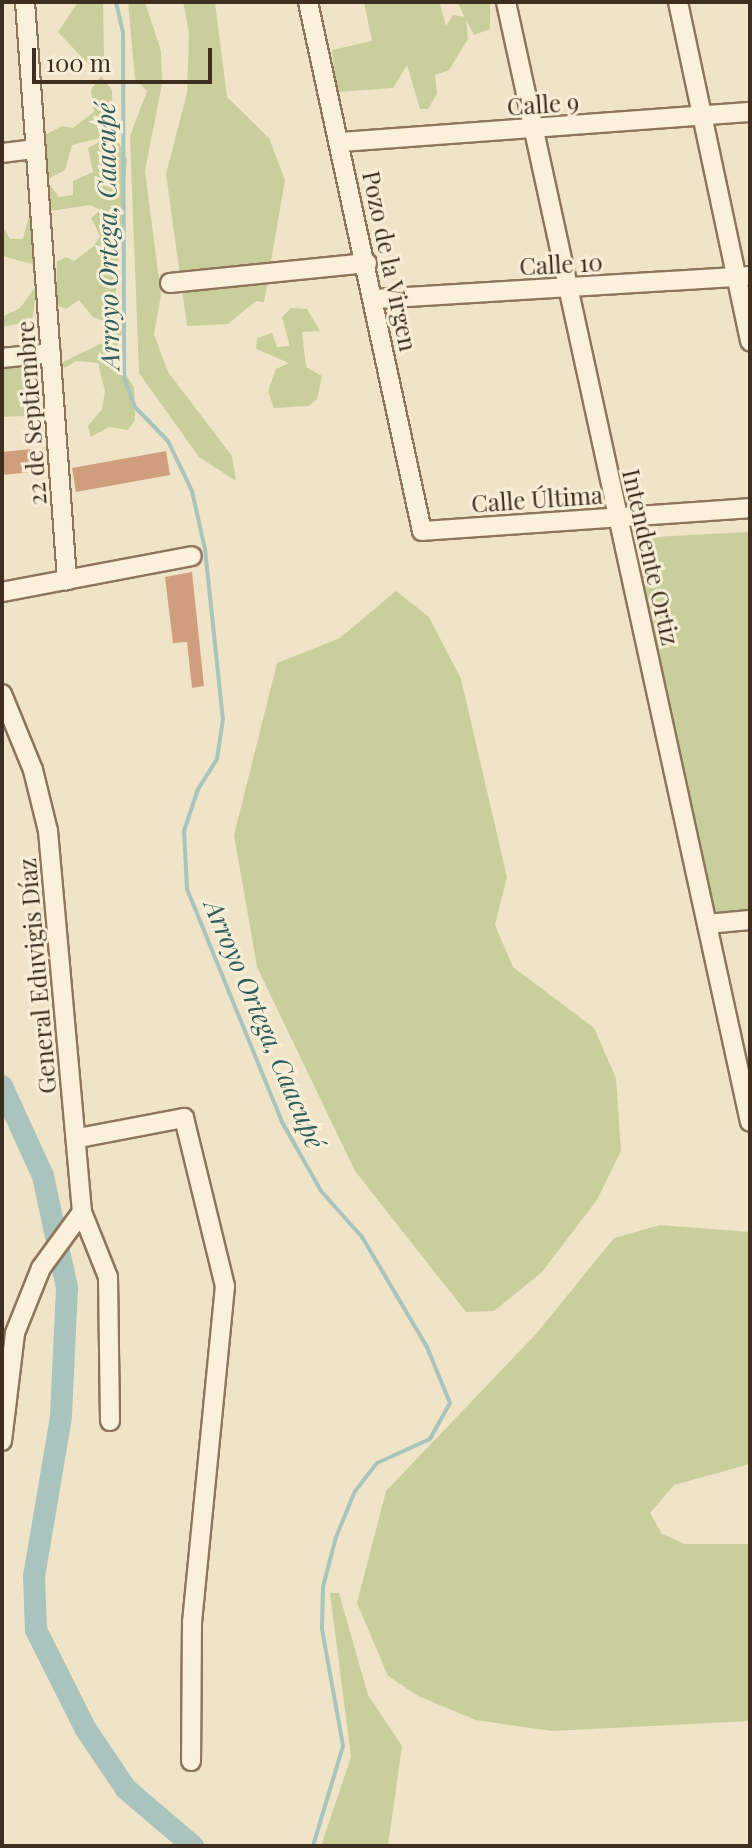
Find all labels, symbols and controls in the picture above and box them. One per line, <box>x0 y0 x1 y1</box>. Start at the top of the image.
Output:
scale bar <box>36 32 216 82</box>
text: 100 m <box>46 46 111 78</box>
street label: Calle 9 <box>506 87 580 121</box>
water label: Arroyo Ortega, Caacupé <box>89 102 125 370</box>
street label: Pozo de la Virgen <box>357 167 423 355</box>
street label: Calle 10 <box>519 247 603 281</box>
street label: 22 de Septiembre <box>10 320 52 506</box>
street label: Intendente Ortiz <box>617 466 685 648</box>
street label: Calle Última <box>470 480 604 518</box>
street label: General Eduvigis Díaz <box>12 857 62 1095</box>
water label: Arroyo Ortega, Caacupé <box>199 895 331 1153</box>

